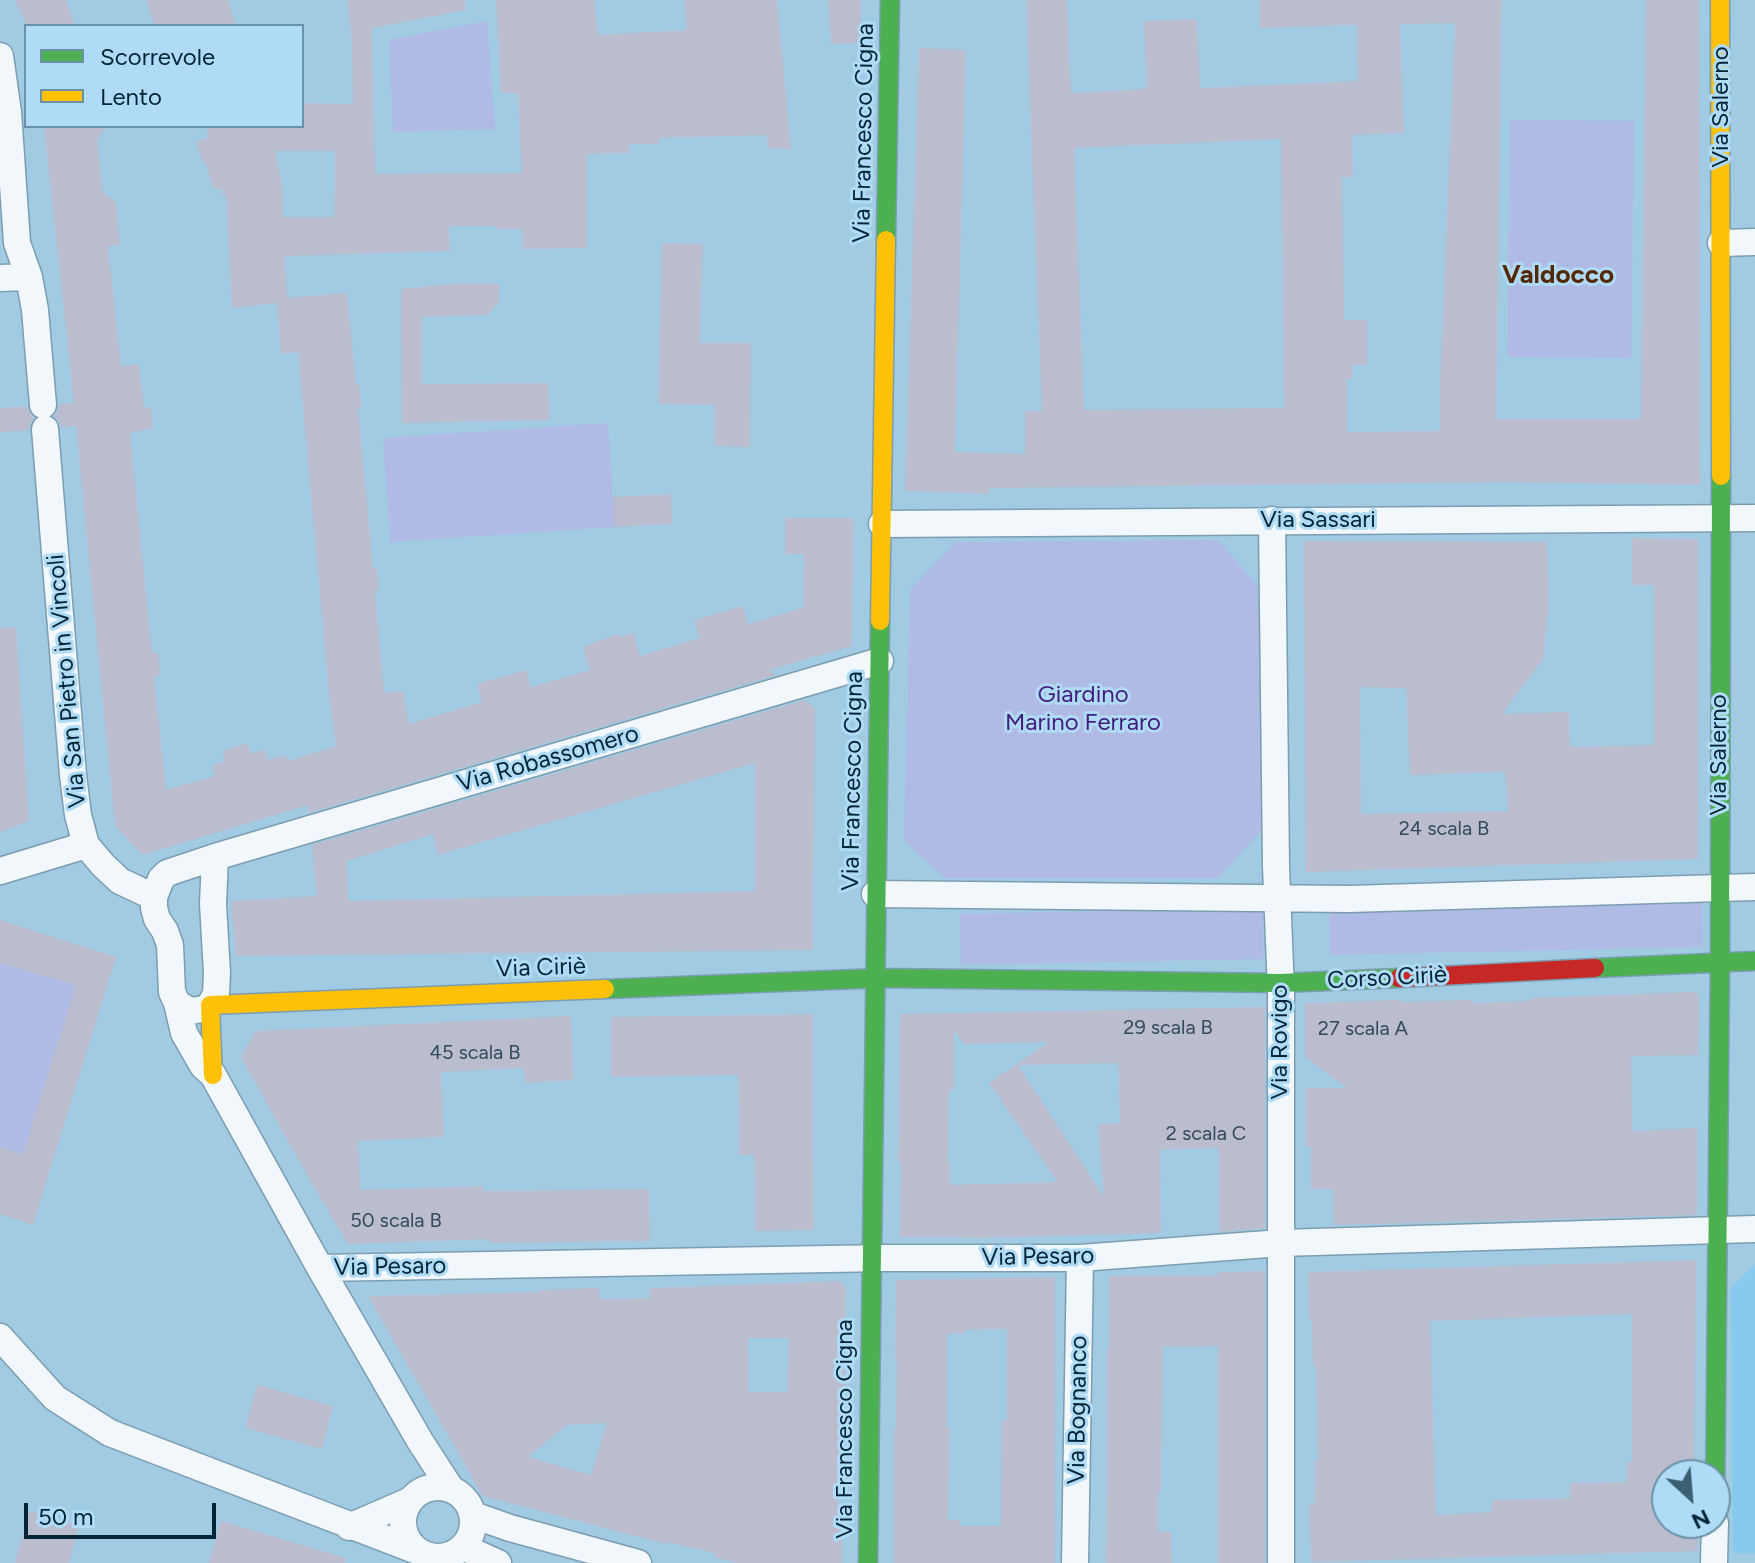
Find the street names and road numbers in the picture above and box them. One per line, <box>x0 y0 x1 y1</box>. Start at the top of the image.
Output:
street label: Via Francesco Cigna <box>848 23 880 243</box>
street label: Via Salerno <box>1707 46 1735 168</box>
street label: Via Sassari <box>1260 506 1376 534</box>
street label: Via San Pietro in Vincoli <box>42 553 92 809</box>
street label: Via Francesco Cigna <box>837 671 869 891</box>
street label: Via Salerno <box>1705 694 1733 816</box>
street label: Via Robassomero <box>454 719 642 799</box>
street label: Via Ciriè <box>496 952 586 984</box>
street label: Corso Ciriè <box>1326 960 1448 996</box>
street label: Via Rovigo <box>1266 984 1294 1100</box>
street label: Via Pesaro <box>981 1242 1095 1272</box>
street label: Via Pesaro <box>333 1252 447 1282</box>
street label: Via Francesco Cigna <box>831 1319 859 1539</box>
street label: Via Bognanco <box>1062 1335 1094 1485</box>

